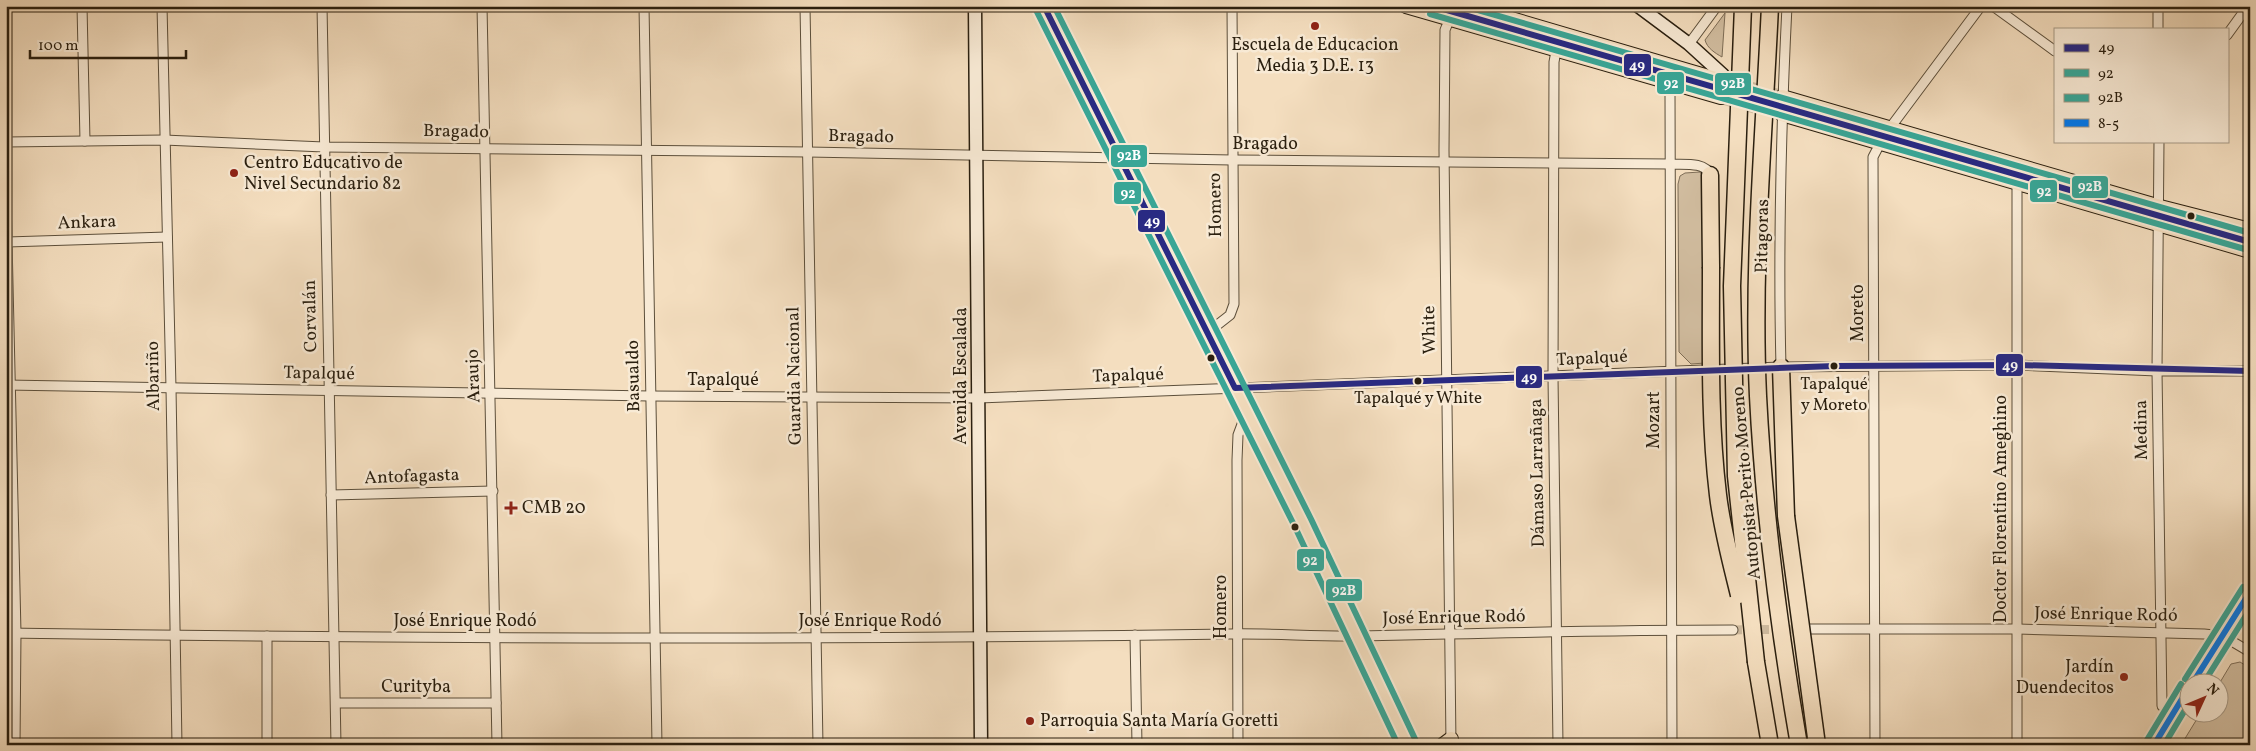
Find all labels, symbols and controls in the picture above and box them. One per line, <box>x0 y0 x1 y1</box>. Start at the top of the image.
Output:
marker: Escuela de Educacion Media 3 D.E. 13 <box>1309 20 1321 32</box>
scale bar <box>30 28 186 60</box>
legend <box>2054 28 2228 142</box>
place label: Escuela de Educacion Media 3 D.E. 13 <box>1231 33 1399 79</box>
text: 100 m <box>38 36 78 57</box>
text: 49 <box>2098 38 2115 59</box>
line badge: 49 <box>1623 53 1652 77</box>
text: 49 <box>1629 57 1645 76</box>
text: 92 <box>2098 64 2114 85</box>
line badge: 92 <box>1656 71 1685 95</box>
line badge: 92B <box>1714 72 1752 96</box>
text: 92 <box>1663 75 1679 94</box>
text: 92B <box>1721 75 1745 94</box>
text: 92B <box>2098 88 2123 109</box>
text: 8-5 <box>2098 114 2119 135</box>
street label: Bragado <box>423 119 489 145</box>
street label: Bragado <box>828 124 894 150</box>
street label: Bragado <box>1232 132 1298 157</box>
line badge: 92B <box>1110 144 1148 168</box>
text: 92B <box>1117 147 1141 166</box>
place label: Centro Educativo de Nivel Secundario 82 <box>244 151 403 197</box>
marker: Centro Educativo de Nivel Secundario 82 <box>228 167 240 179</box>
street label: Homero <box>1203 172 1229 238</box>
line badge: 92B <box>2071 175 2109 199</box>
text: 92B <box>2078 178 2102 197</box>
line badge: 92 <box>2029 179 2058 203</box>
line badge: 92 <box>1113 181 1142 205</box>
text: 92 <box>2036 183 2052 202</box>
text: 92 <box>1120 185 1136 204</box>
street label: Pitagoras <box>1750 199 1776 273</box>
street label: Ankara <box>57 209 117 237</box>
line badge: 49 <box>1137 209 1166 233</box>
unlabelled marker <box>2186 211 2196 221</box>
text: 49 <box>1144 213 1160 232</box>
street label: Corvalán <box>298 279 324 352</box>
street label: Moreto <box>1846 284 1871 342</box>
street label: White <box>1417 305 1443 355</box>
street label: Guardia Nacional <box>781 307 809 445</box>
street label: Avenida Escalada <box>949 307 974 445</box>
street label: Basualdo <box>621 340 647 412</box>
street label: Albariño <box>141 341 167 411</box>
street label: Tapalqué <box>1556 345 1628 373</box>
street label: Araujo <box>461 349 487 403</box>
unlabelled marker <box>1206 353 1216 363</box>
line badge: 49 <box>1995 353 2024 377</box>
text: 49 <box>2002 357 2018 376</box>
street label: Tapalqué <box>283 361 355 387</box>
marker: Tapalqué y Moreto <box>1829 361 1839 371</box>
street label: Tapalqué <box>1092 362 1164 390</box>
line badge: 49 <box>1515 365 1543 389</box>
street label: Tapalqué <box>687 368 759 393</box>
text: 49 <box>1521 369 1537 388</box>
place label: Tapalqué y Moreto <box>1800 373 1868 417</box>
marker: Tapalqué y White <box>1413 376 1423 386</box>
street label: Autopista Perito Moreno <box>1726 385 1768 581</box>
place label: Tapalqué y White <box>1354 387 1482 410</box>
street label: Mozart <box>1642 391 1667 449</box>
street label: Doctor Florentino Ameghino <box>1989 395 2014 623</box>
street label: Dámaso Larrañaga <box>1524 398 1552 548</box>
street label: Medina <box>2129 400 2155 460</box>
street label: Antofagasta <box>364 463 460 491</box>
place label: CMB 20 <box>522 496 586 521</box>
marker: CMB 20 <box>504 501 518 515</box>
unlabelled marker <box>1290 522 1300 532</box>
line badge: 92 <box>1296 548 1325 572</box>
text: 92 <box>1302 552 1318 571</box>
street label: Homero <box>1209 575 1234 639</box>
line badge: 92B <box>1325 578 1363 602</box>
text: 92B <box>1332 582 1356 601</box>
street label: José Enrique Rodó <box>2034 601 2178 629</box>
street label: José Enrique Rodó <box>1382 604 1526 632</box>
street label: José Enrique Rodó <box>393 609 537 634</box>
street label: José Enrique Rodó <box>798 609 942 634</box>
place label: Jardín Duendecitos <box>2016 655 2114 701</box>
marker: Jardín Duendecitos <box>2118 671 2130 683</box>
north arrow <box>2178 674 2228 724</box>
street label: Curityba <box>381 675 451 700</box>
text: N <box>2202 680 2223 700</box>
place label: Parroquia Santa María Goretti <box>1040 709 1279 734</box>
marker: Parroquia Santa María Goretti <box>1024 715 1036 727</box>

